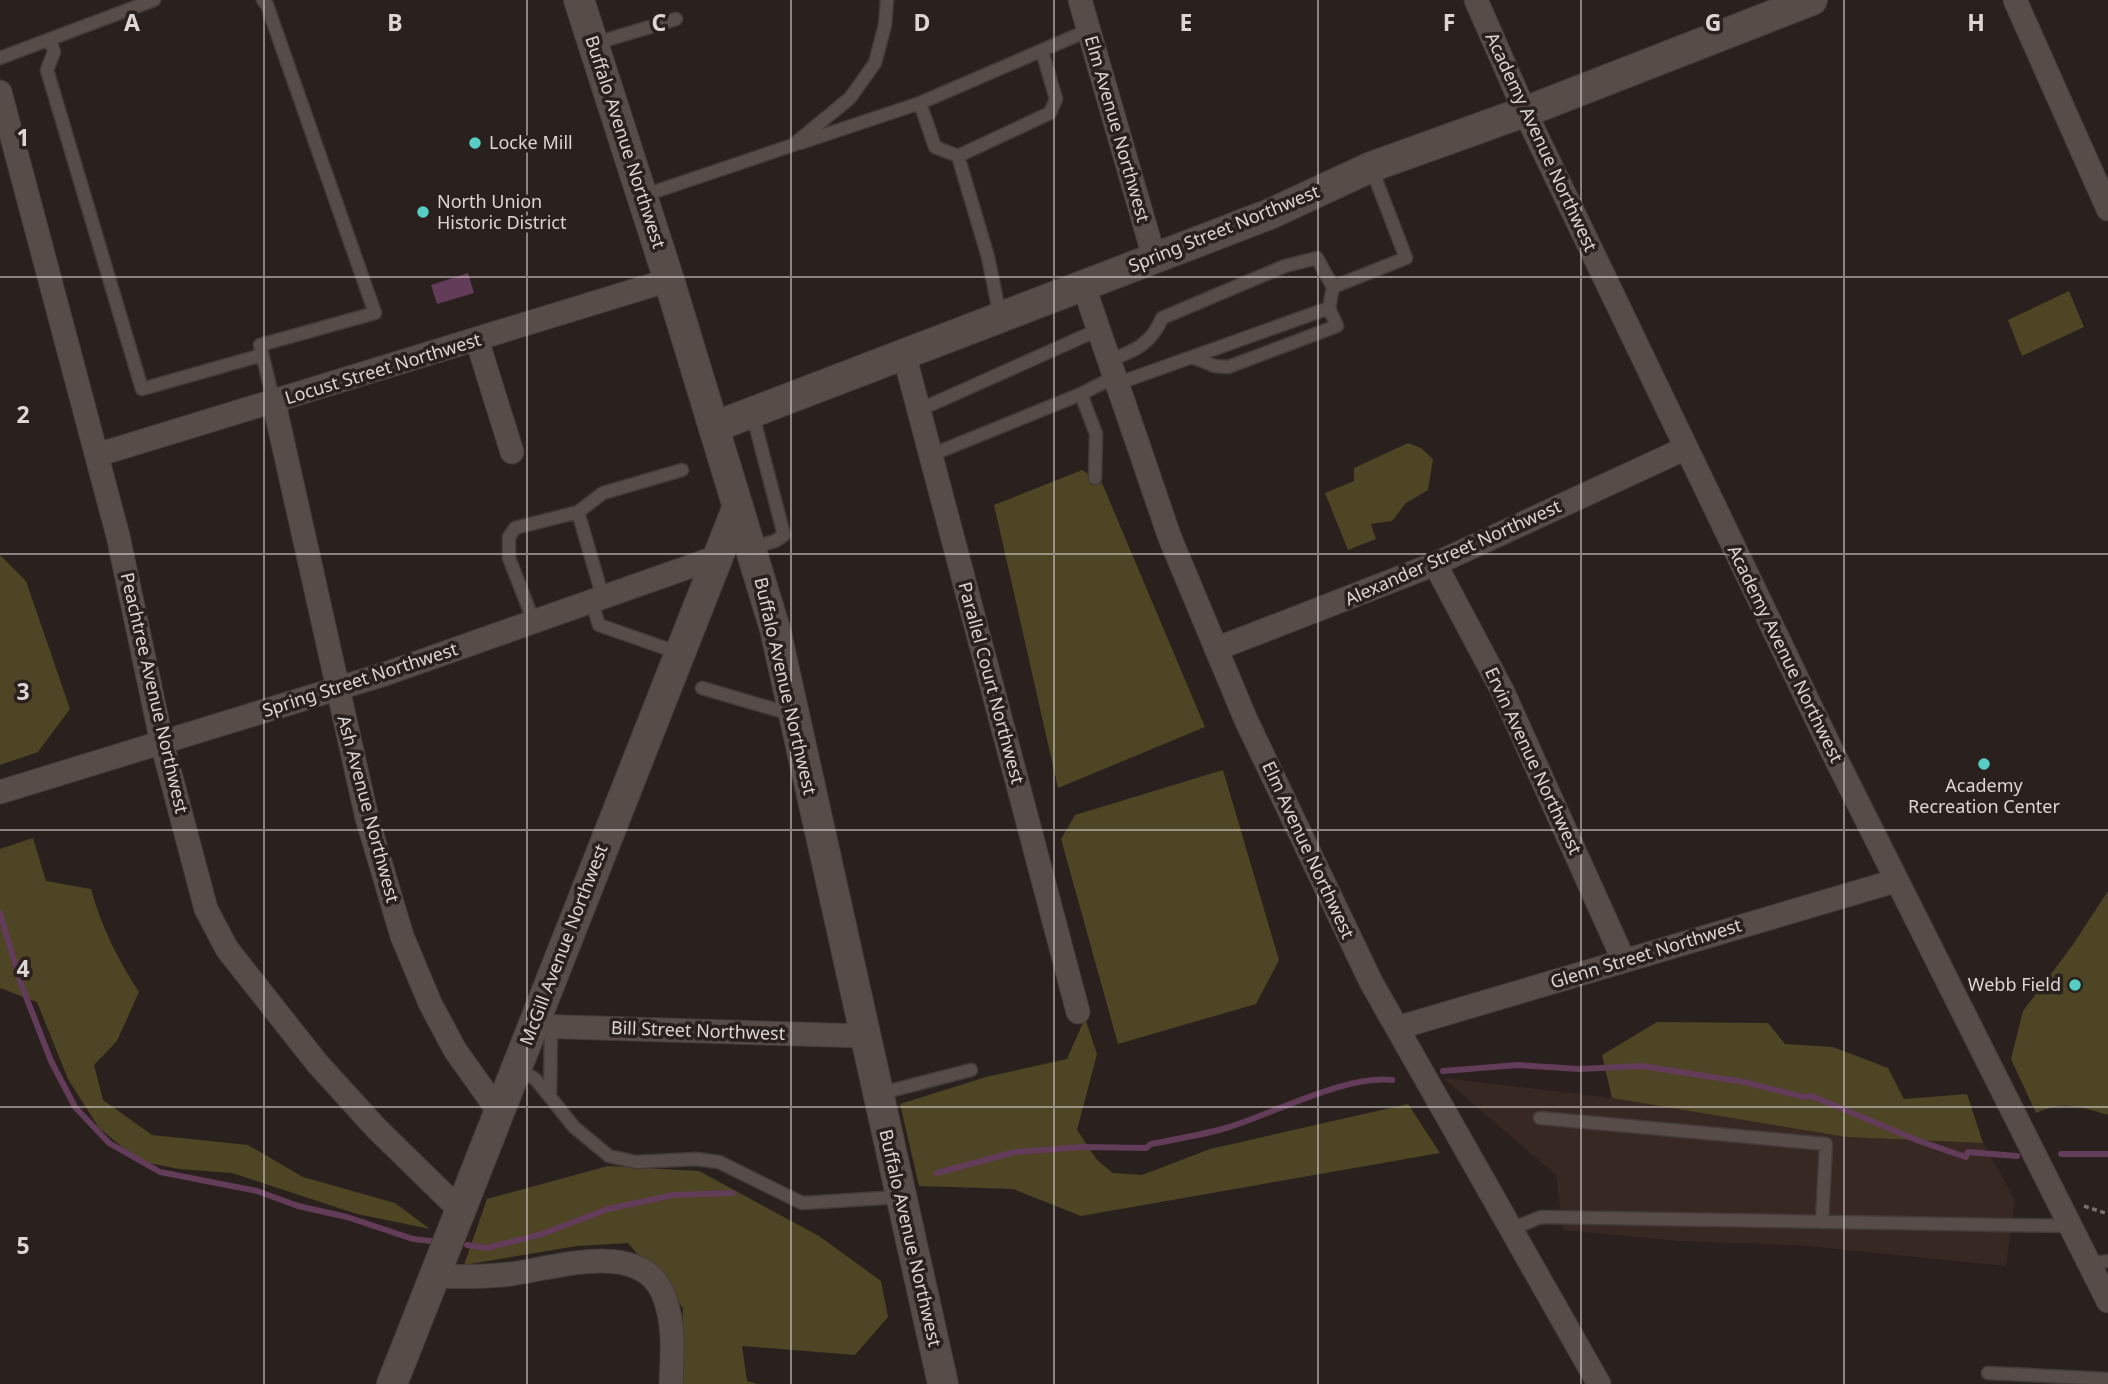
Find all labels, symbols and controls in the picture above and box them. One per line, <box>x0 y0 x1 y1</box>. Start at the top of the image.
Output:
text: A <box>124 6 140 38</box>
text: B <box>387 6 403 38</box>
text: C <box>652 6 667 38</box>
text: D <box>914 6 930 38</box>
text: E <box>1180 6 1192 38</box>
text: F <box>1443 6 1455 38</box>
text: G <box>1705 6 1721 38</box>
text: H <box>1967 6 1985 38</box>
street label: Academy Avenue Northwest <box>1481 28 1604 255</box>
street label: Buffalo Avenue Northwest <box>580 32 672 252</box>
street label: Elm Avenue Northwest <box>1080 33 1156 225</box>
text: 1 <box>16 121 30 153</box>
place label: Locke Mill <box>489 130 573 154</box>
marker: Locke Mill <box>467 135 483 151</box>
street label: Spring Street Northwest <box>1125 179 1323 277</box>
place label: North Union Historic District <box>437 189 567 234</box>
marker: North Union Historic District <box>415 204 431 220</box>
street label: Locust Street Northwest <box>282 327 484 409</box>
text: 2 <box>16 398 30 430</box>
street label: Alexander Street Northwest <box>1341 493 1565 611</box>
street label: Academy Avenue Northwest <box>1723 541 1849 767</box>
street label: Peachtree Avenue Northwest <box>116 570 194 816</box>
street label: Buffalo Avenue Northwest <box>749 575 823 797</box>
street label: Parallel Court Northwest <box>953 579 1031 787</box>
street label: Spring Street Northwest <box>259 636 461 722</box>
street label: Ervin Avenue Northwest <box>1480 663 1588 859</box>
text: 3 <box>16 675 30 707</box>
street label: Ash Avenue Northwest <box>332 712 406 905</box>
marker: Academy Recreation Center <box>1976 756 1992 772</box>
street label: Elm Avenue Northwest <box>1257 757 1361 943</box>
place label: Academy Recreation Center <box>1908 773 2061 818</box>
street label: McGill Avenue Northwest <box>514 840 613 1049</box>
street label: Glenn Street Northwest <box>1547 912 1745 994</box>
text: 4 <box>16 952 30 984</box>
place label: Webb Field <box>1968 972 2061 996</box>
marker: Webb Field <box>2067 977 2083 993</box>
street label: Bill Street Northwest <box>611 1015 786 1045</box>
street label: Buffalo Avenue Northwest <box>874 1127 948 1349</box>
text: 5 <box>16 1229 30 1261</box>

